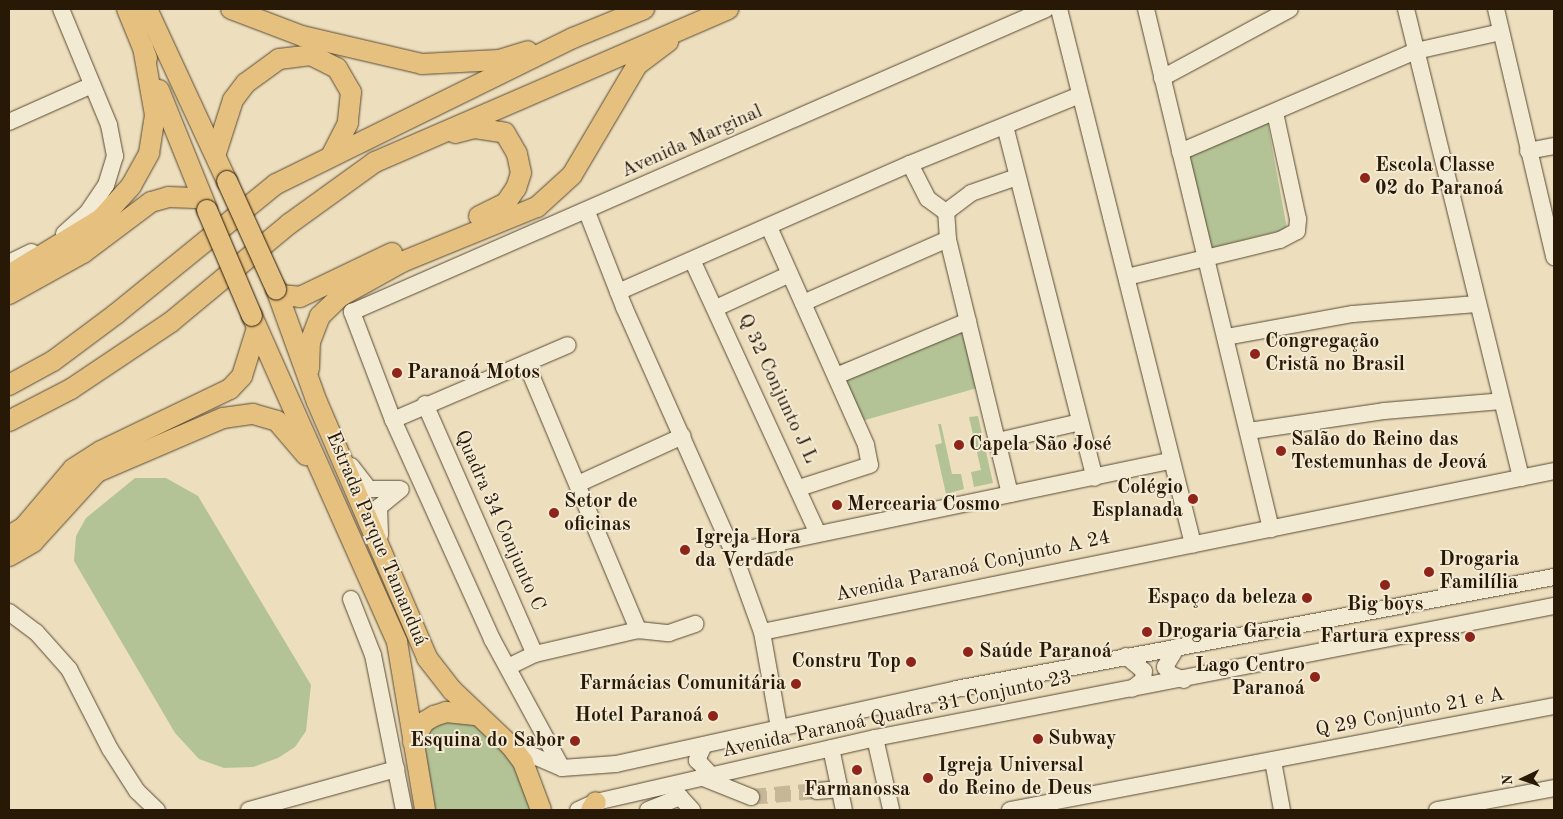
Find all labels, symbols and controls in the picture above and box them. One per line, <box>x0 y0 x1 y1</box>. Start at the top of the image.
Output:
street label: Avenida Marginal <box>618 100 766 184</box>
place label: Escola Classe 02 do Paranoá <box>1375 155 1504 202</box>
marker: Escola Classe 02 do Paranoá <box>1359 172 1371 184</box>
street label: Q 32 Conjunto J L <box>732 310 822 468</box>
place label: Congregação Cristã no Brasil <box>1265 330 1405 377</box>
marker: Congregação Cristã no Brasil <box>1249 348 1261 360</box>
place label: Paranoá Motos <box>407 361 540 385</box>
marker: Paranoá Motos <box>391 367 403 379</box>
street label: Quadra 34 Conjunto C <box>448 427 550 615</box>
street label: Estrada Parque Tamanduá <box>320 428 432 650</box>
place label: Salão do Reino das Testemunhas de Jeová <box>1291 428 1487 475</box>
place label: Capela São José <box>969 433 1112 457</box>
marker: Capela São José <box>953 439 965 451</box>
marker: Salão do Reino das Testemunhas de Jeová <box>1275 445 1287 457</box>
place label: Colégio Esplanada <box>1091 476 1183 523</box>
place label: Setor de oficinas <box>564 490 638 537</box>
place label: Mercearia Cosmo <box>847 493 1000 517</box>
marker: Colégio Esplanada <box>1187 493 1199 505</box>
marker: Mercearia Cosmo <box>831 499 843 511</box>
marker: Setor de oficinas <box>548 507 560 519</box>
place label: Igreja Hora da Verdade <box>695 526 801 573</box>
street label: Avenida Paranoá Conjunto A 24 <box>833 526 1113 608</box>
marker: Igreja Hora da Verdade <box>679 544 691 556</box>
place label: Drogaria Familília <box>1439 548 1519 595</box>
marker: Drogaria Familília <box>1423 566 1435 578</box>
marker: Big boys <box>1379 579 1391 591</box>
place label: Espaço da beleza <box>1147 586 1297 610</box>
marker: Espaço da beleza <box>1301 592 1313 604</box>
place label: Big boys <box>1347 593 1423 617</box>
place label: Drogaria Garcia <box>1157 620 1302 644</box>
place label: Fartura express <box>1320 625 1460 649</box>
marker: Drogaria Garcia <box>1141 626 1153 638</box>
marker: Fartura express <box>1464 631 1476 643</box>
place label: Saúde Paranoá <box>979 640 1112 664</box>
marker: Saúde Paranoá <box>961 645 975 659</box>
place label: Constru Top <box>791 650 901 674</box>
place label: Lago Centro Paranoá <box>1195 654 1305 701</box>
marker: Constru Top <box>905 656 917 668</box>
street label: Avenida Paranoá Quadra 31 Conjunto 23 <box>720 666 1074 764</box>
marker: Lago Centro Paranoá <box>1309 671 1321 683</box>
place label: Farmácias Comunitária <box>579 672 786 696</box>
marker: Farmácias Comunitária <box>790 678 802 690</box>
street label: Q 29 Conjunto 21 e A <box>1314 683 1506 743</box>
place label: Hotel Paranoá <box>574 704 703 728</box>
marker: Hotel Paranoá <box>707 710 719 722</box>
place label: Subway <box>1048 727 1116 751</box>
place label: Esquina do Sabor <box>410 729 565 753</box>
marker: Subway <box>1032 733 1044 745</box>
marker: Esquina do Sabor <box>569 735 581 747</box>
place label: Igreja Universal do Reino de Deus <box>938 754 1092 801</box>
north arrow <box>1498 754 1548 804</box>
marker: Farmanossa <box>851 764 863 776</box>
marker: Igreja Universal do Reino de Deus <box>922 772 934 784</box>
text: N <box>1501 774 1515 786</box>
place label: Farmanossa <box>804 778 910 802</box>

